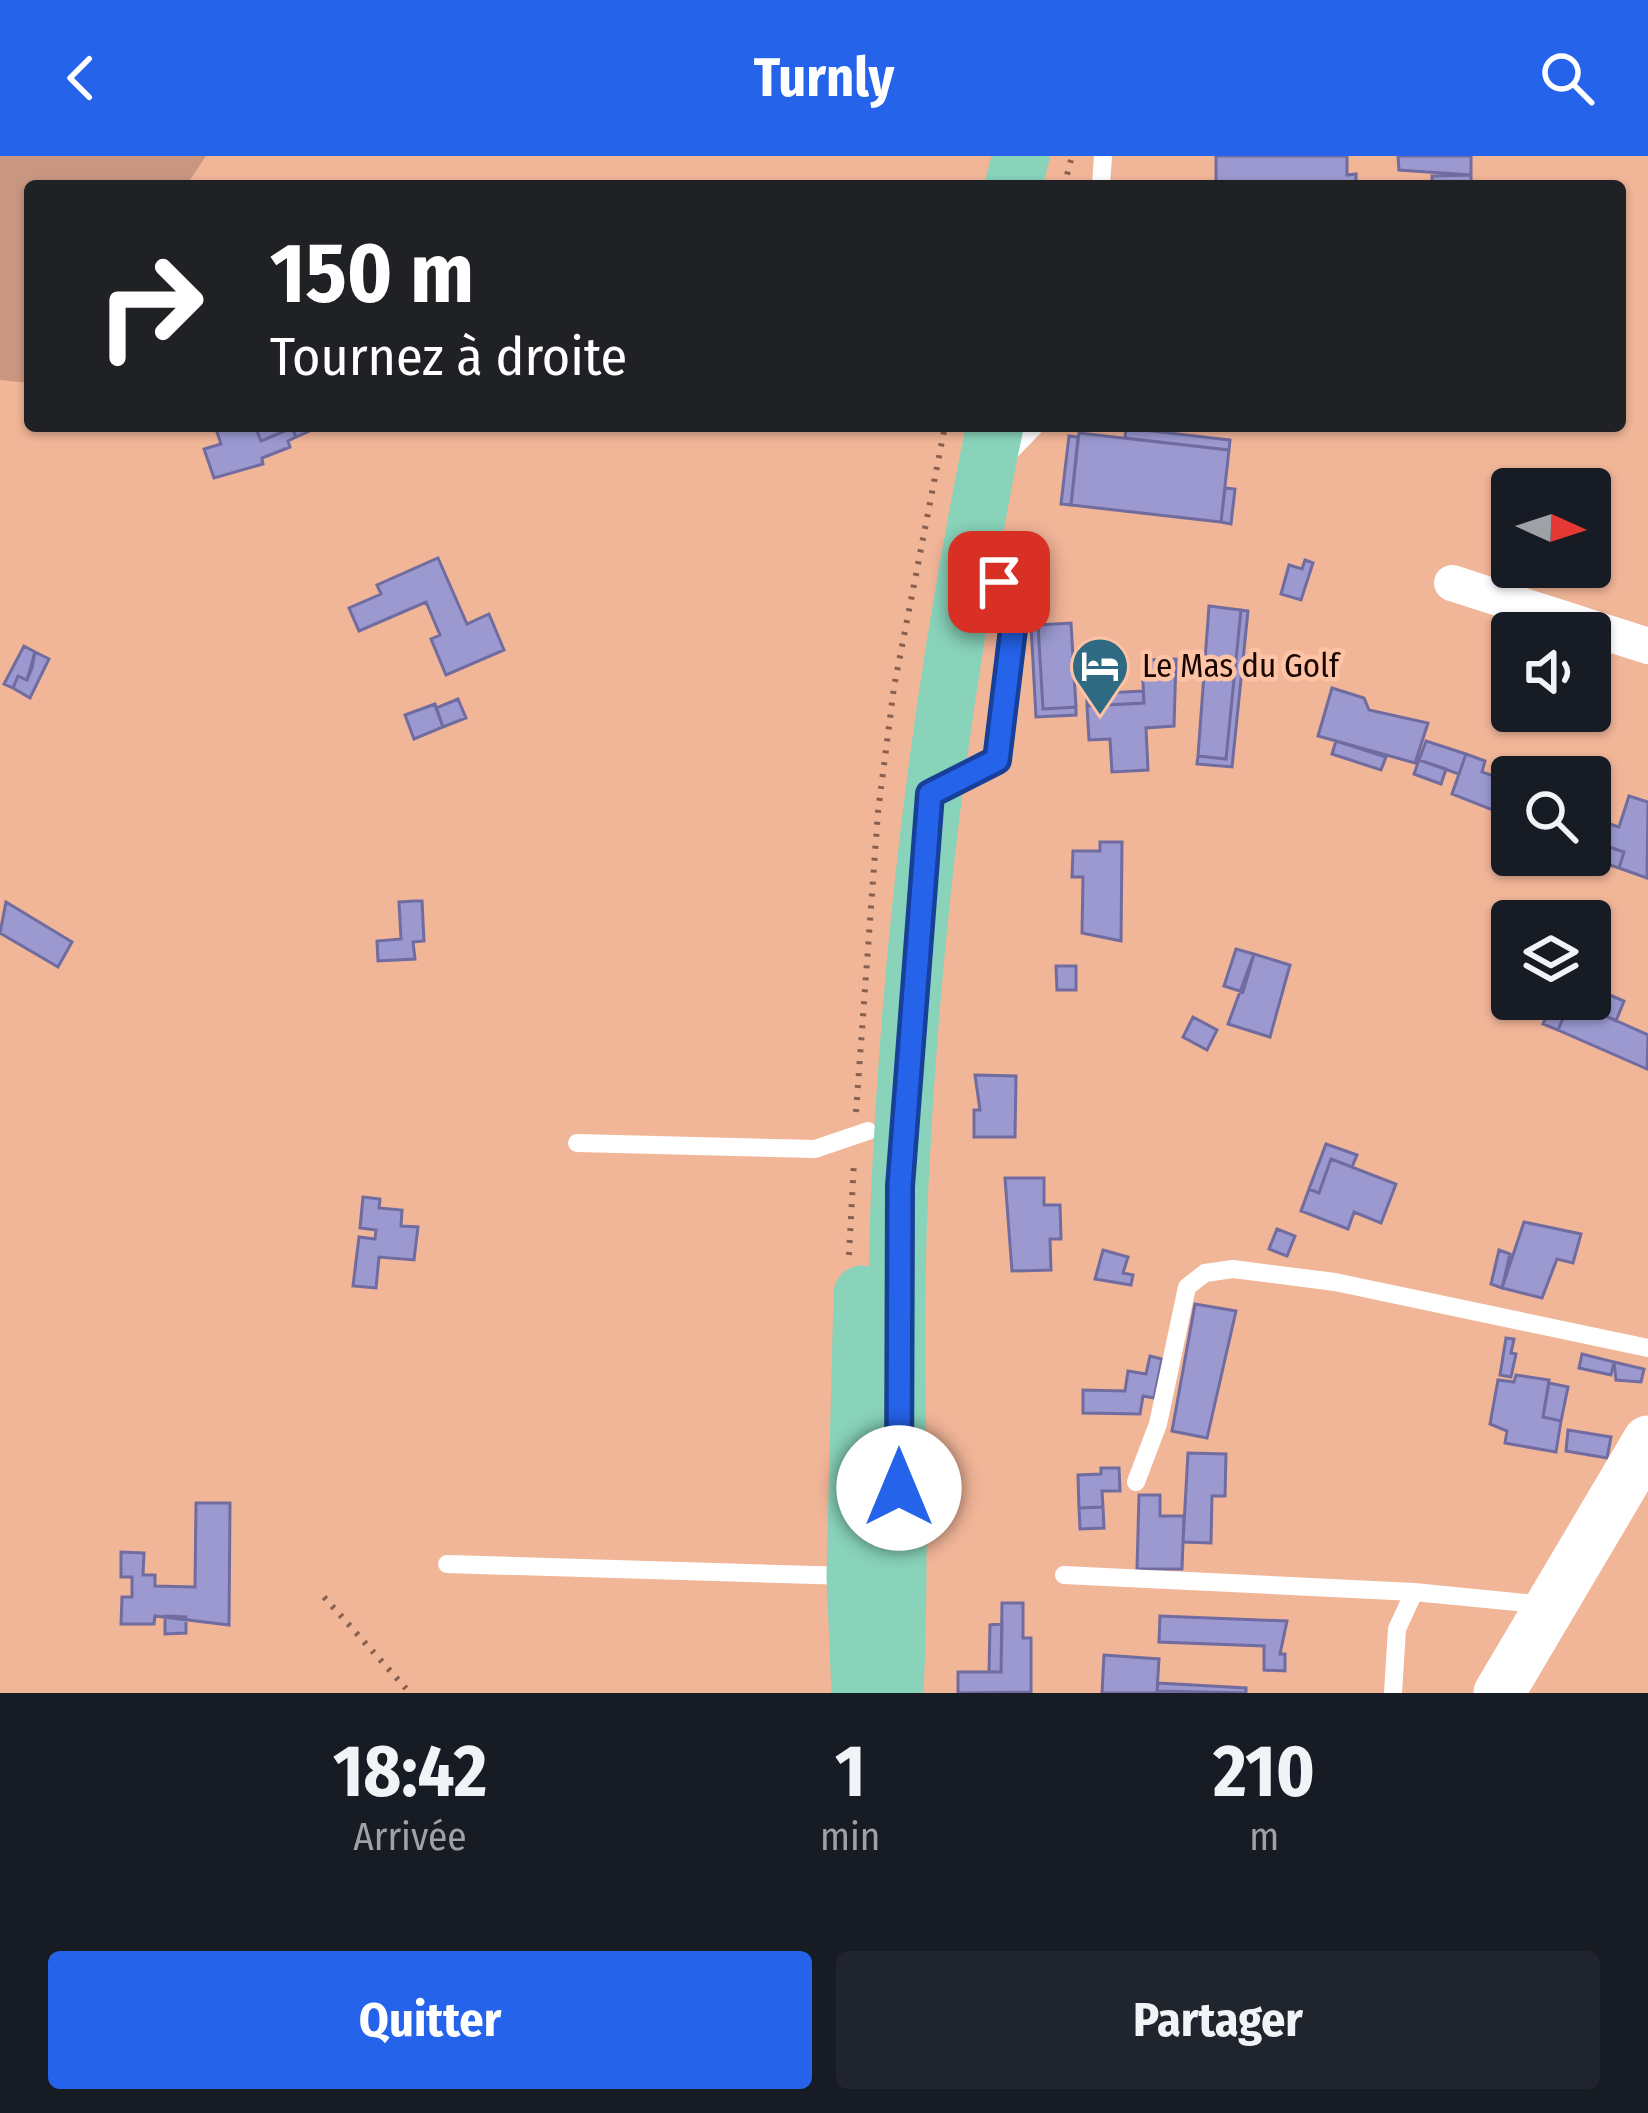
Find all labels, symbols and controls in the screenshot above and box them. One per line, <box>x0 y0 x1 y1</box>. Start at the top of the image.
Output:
icon: back <box>48 45 114 111</box>
icon: search <box>1534 45 1600 111</box>
text: Turnly <box>754 46 894 110</box>
text: 150 m <box>270 223 474 324</box>
icon: right <box>72 228 228 384</box>
text: Tournez à droite <box>270 325 627 389</box>
north arrow <box>1491 468 1611 588</box>
map controls <box>1491 468 1611 1020</box>
pin <box>948 531 1050 633</box>
icon: arrive <box>966 549 1032 615</box>
button: sound <box>1491 612 1611 732</box>
hotel icon: Le Mas du Golf <box>1069 635 1131 717</box>
place label: Le Mas du Golf <box>1142 646 1341 686</box>
button: search <box>1491 756 1611 876</box>
button: layers <box>1491 900 1611 1020</box>
position arrow <box>836 1425 962 1551</box>
text: 18:42 <box>333 1729 487 1815</box>
text: 1 <box>835 1729 865 1815</box>
text: 210 <box>1213 1729 1315 1815</box>
text: Arrivée <box>353 1814 467 1860</box>
text: min <box>820 1814 880 1860</box>
text: m <box>1249 1814 1279 1860</box>
button: Quitter <box>48 1951 812 2089</box>
button: Partager <box>836 1951 1600 2089</box>

